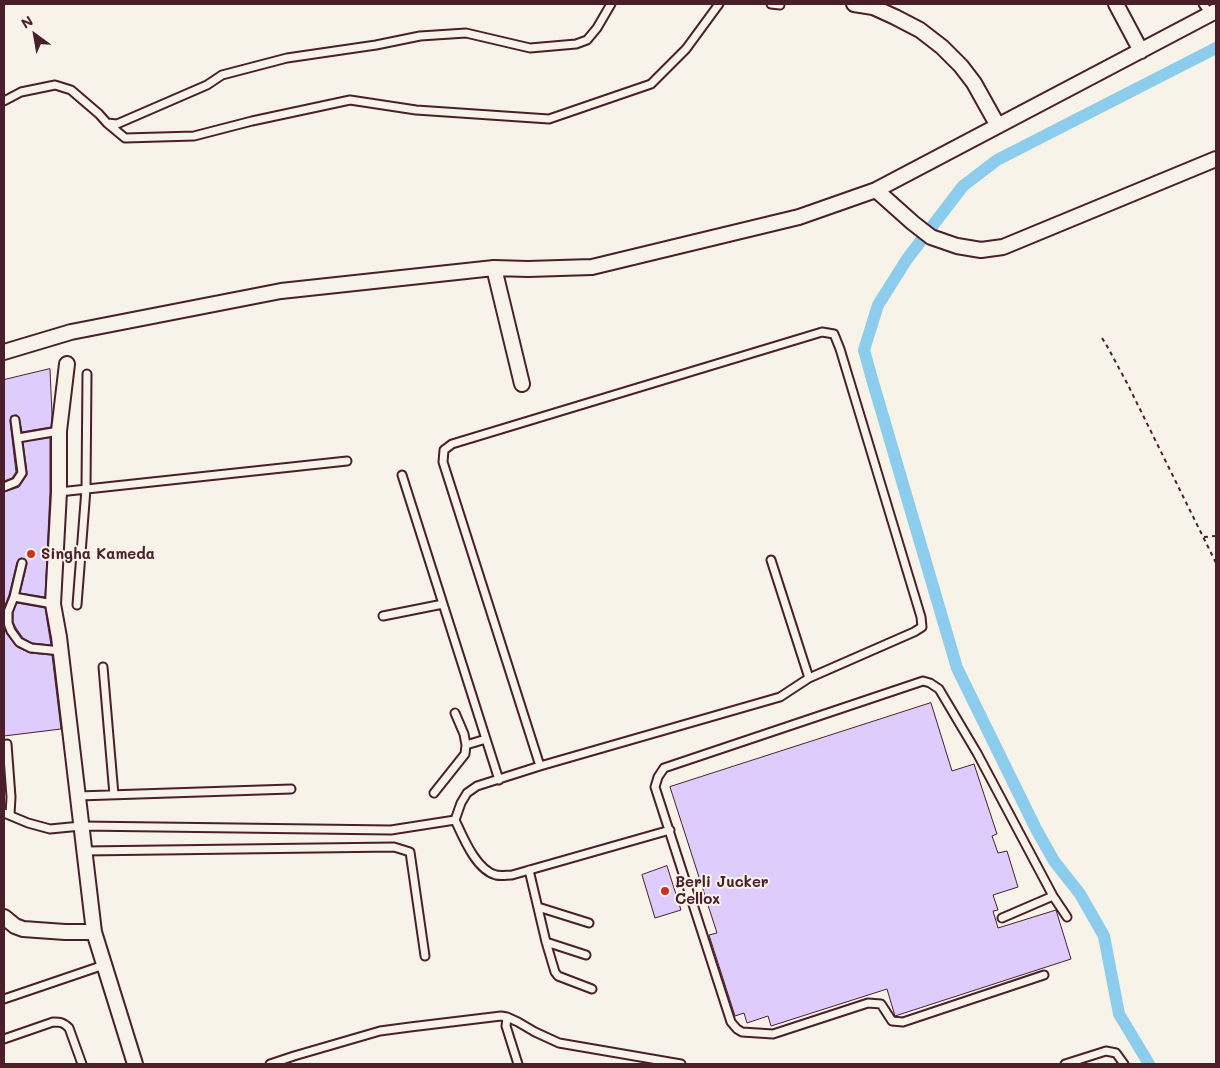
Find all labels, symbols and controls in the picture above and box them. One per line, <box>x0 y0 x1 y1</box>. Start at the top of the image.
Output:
north arrow <box>10 10 60 60</box>
text: N <box>17 11 36 33</box>
place label: Singha Kameda <box>41 545 155 563</box>
marker: Singha Kameda <box>25 548 37 560</box>
place label: Berli Jucker Cellox <box>675 873 769 908</box>
marker: Berli Jucker Cellox <box>659 885 671 897</box>

